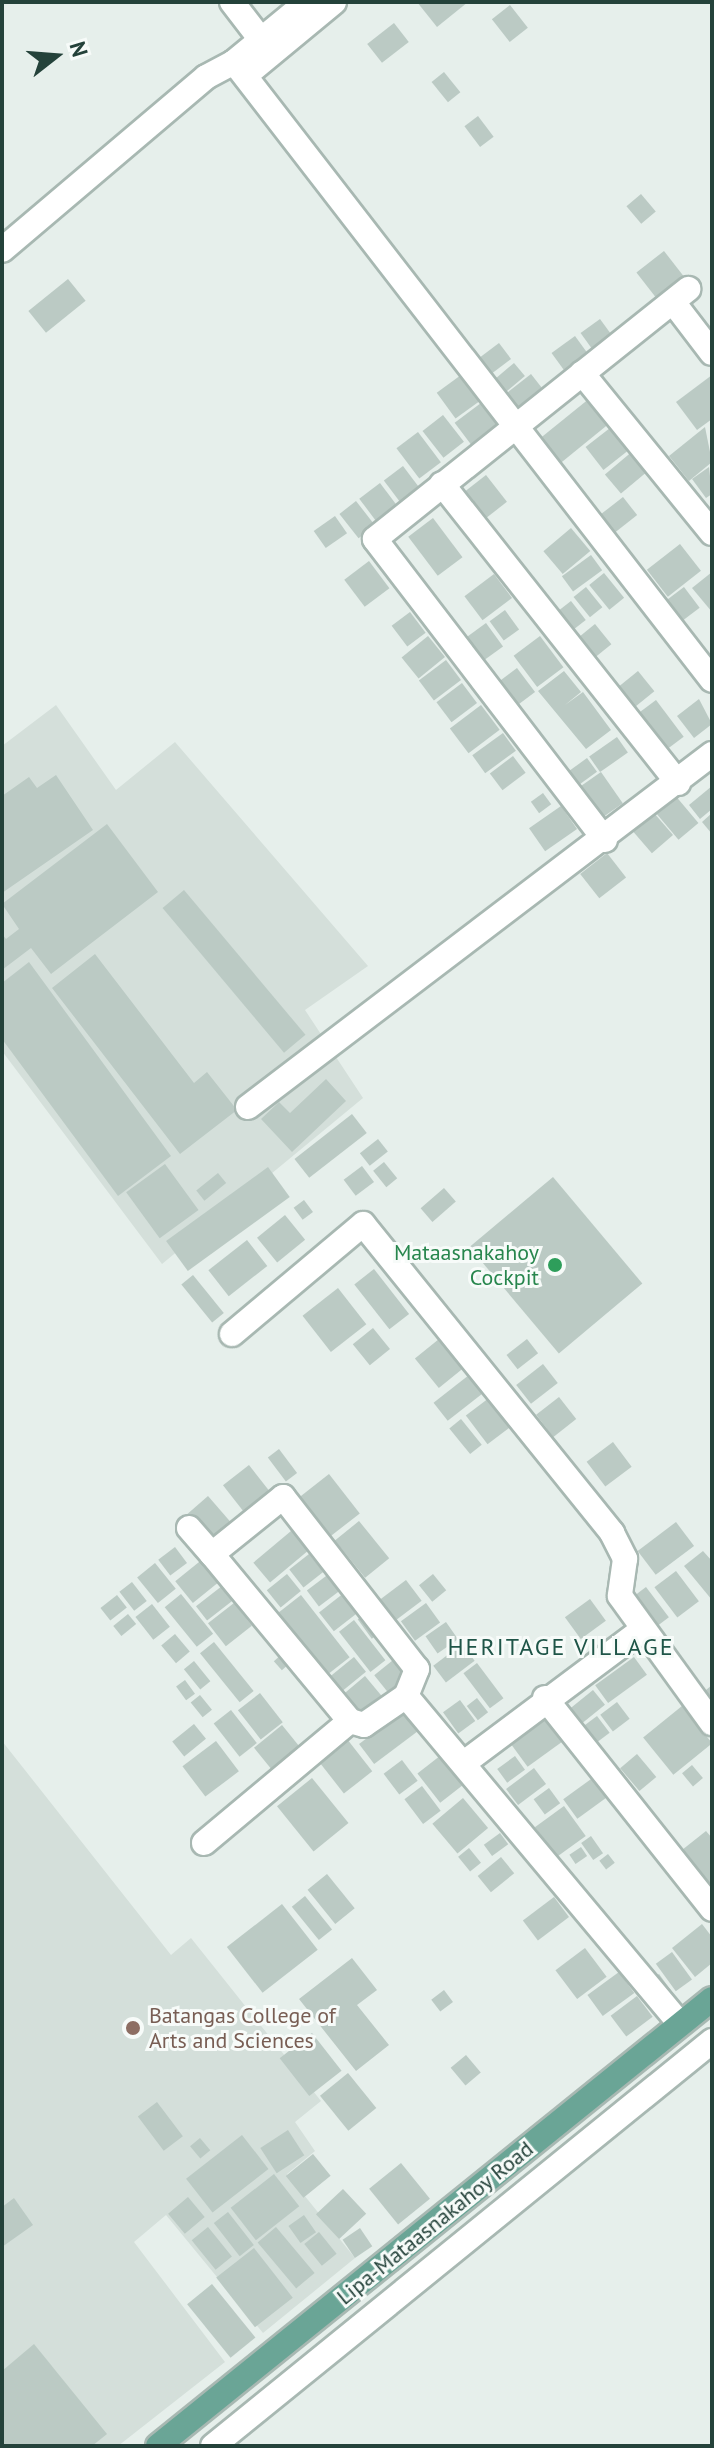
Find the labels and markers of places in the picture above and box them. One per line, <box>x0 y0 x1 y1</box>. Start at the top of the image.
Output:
place label: Mataasnakahoy Cockpit <box>394 1239 539 1290</box>
marker: Mataasnakahoy Cockpit <box>546 1256 564 1274</box>
place label: Batangas College of Arts and Sciences <box>149 2002 336 2054</box>
marker: Batangas College of Arts and Sciences <box>124 2019 142 2037</box>

